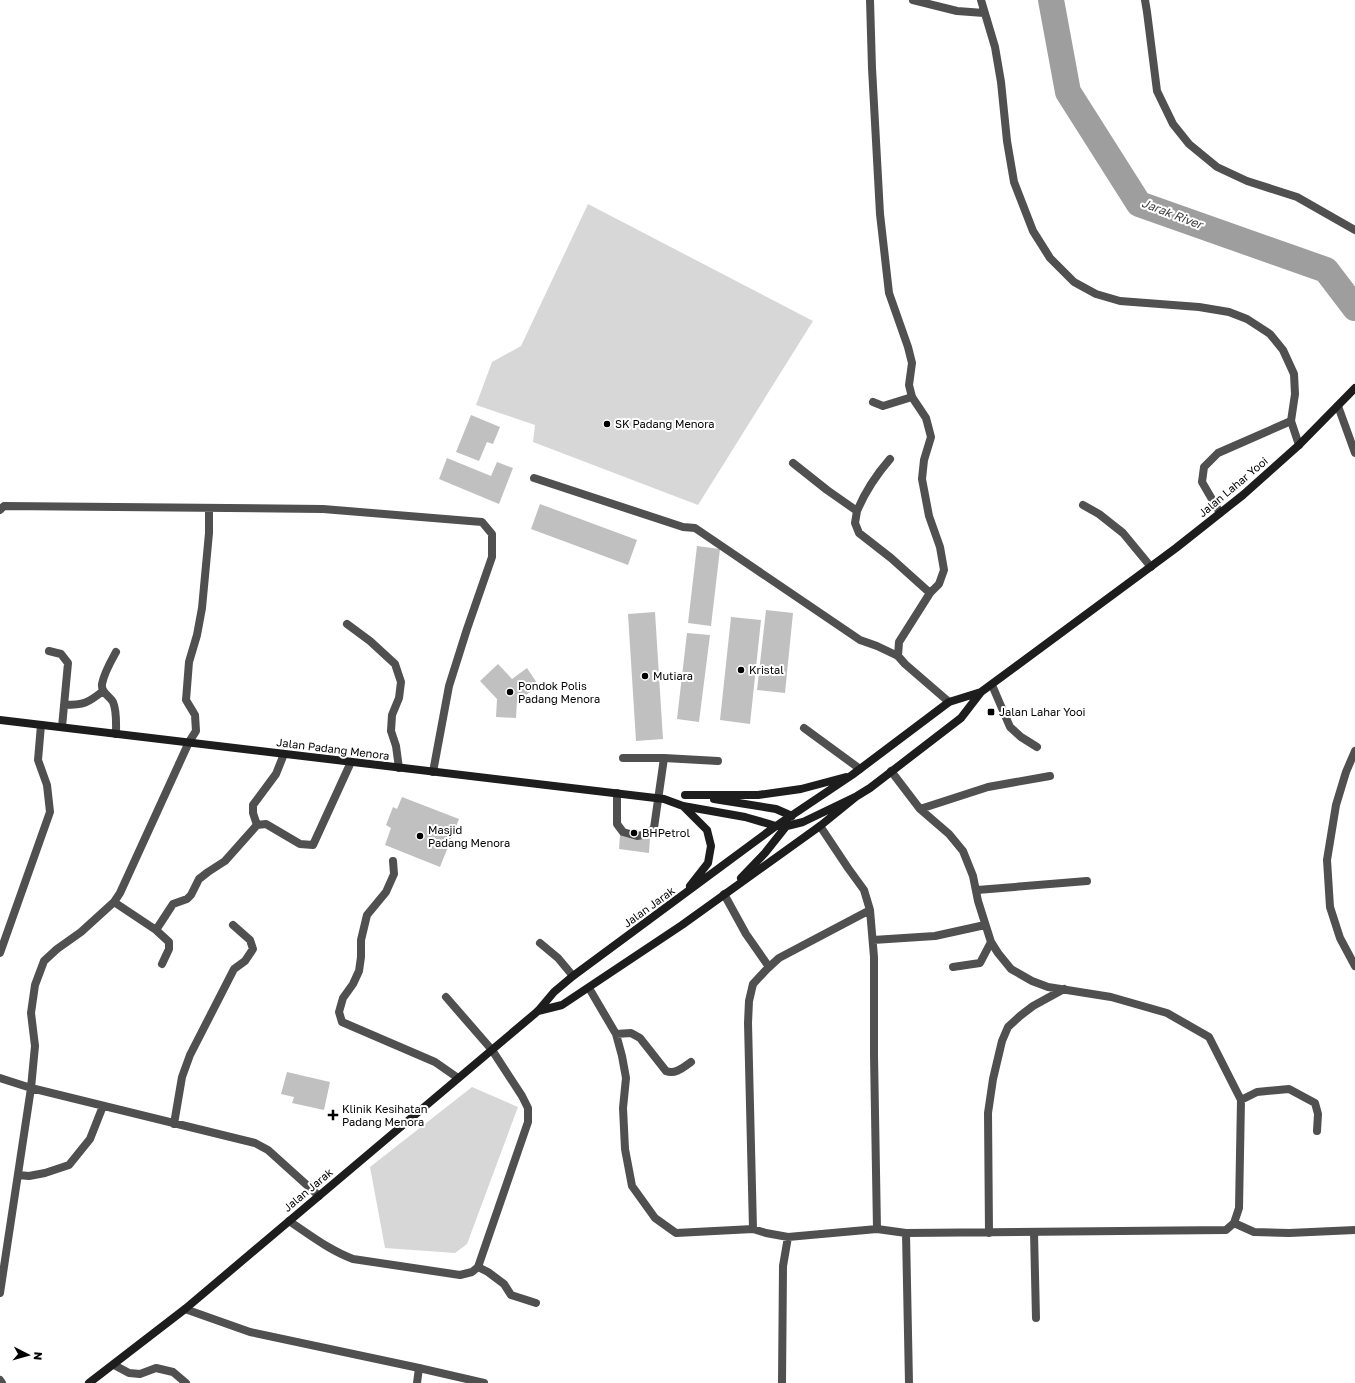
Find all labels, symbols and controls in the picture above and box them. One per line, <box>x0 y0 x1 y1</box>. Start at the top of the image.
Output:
water label: Jarak River <box>1140 195 1207 233</box>
place label: SK Padang Menora <box>615 417 715 430</box>
marker: SK Padang Menora <box>602 419 612 429</box>
street label: Jalan Lahar Yooi <box>1195 454 1270 519</box>
place label: Kristal <box>749 663 784 676</box>
marker: Kristal <box>736 665 746 675</box>
place label: Mutiara <box>653 669 693 682</box>
marker: Mutiara <box>640 671 650 681</box>
place label: Pondok Polis Padang Menora <box>518 679 600 705</box>
marker: Pondok Polis Padang Menora <box>505 687 515 697</box>
place label: Jalan Lahar Yooi <box>999 705 1086 718</box>
marker: Jalan Lahar Yooi <box>986 707 996 717</box>
street label: Jalan Padang Menora <box>276 735 390 762</box>
place label: Masjid Padang Menora <box>428 823 510 849</box>
place label: BHPetrol <box>642 826 690 839</box>
marker: BHPetrol <box>629 828 639 838</box>
marker: Masjid Padang Menora <box>415 831 425 841</box>
street label: Jalan Jarak <box>620 884 677 930</box>
place label: Klinik Kesihatan Padang Menora <box>342 1102 427 1128</box>
marker: Klinik Kesihatan Padang Menora <box>327 1109 339 1121</box>
street label: Jalan Jarak <box>280 1165 335 1214</box>
north arrow <box>8 1335 48 1375</box>
text: N <box>32 1351 45 1361</box>

